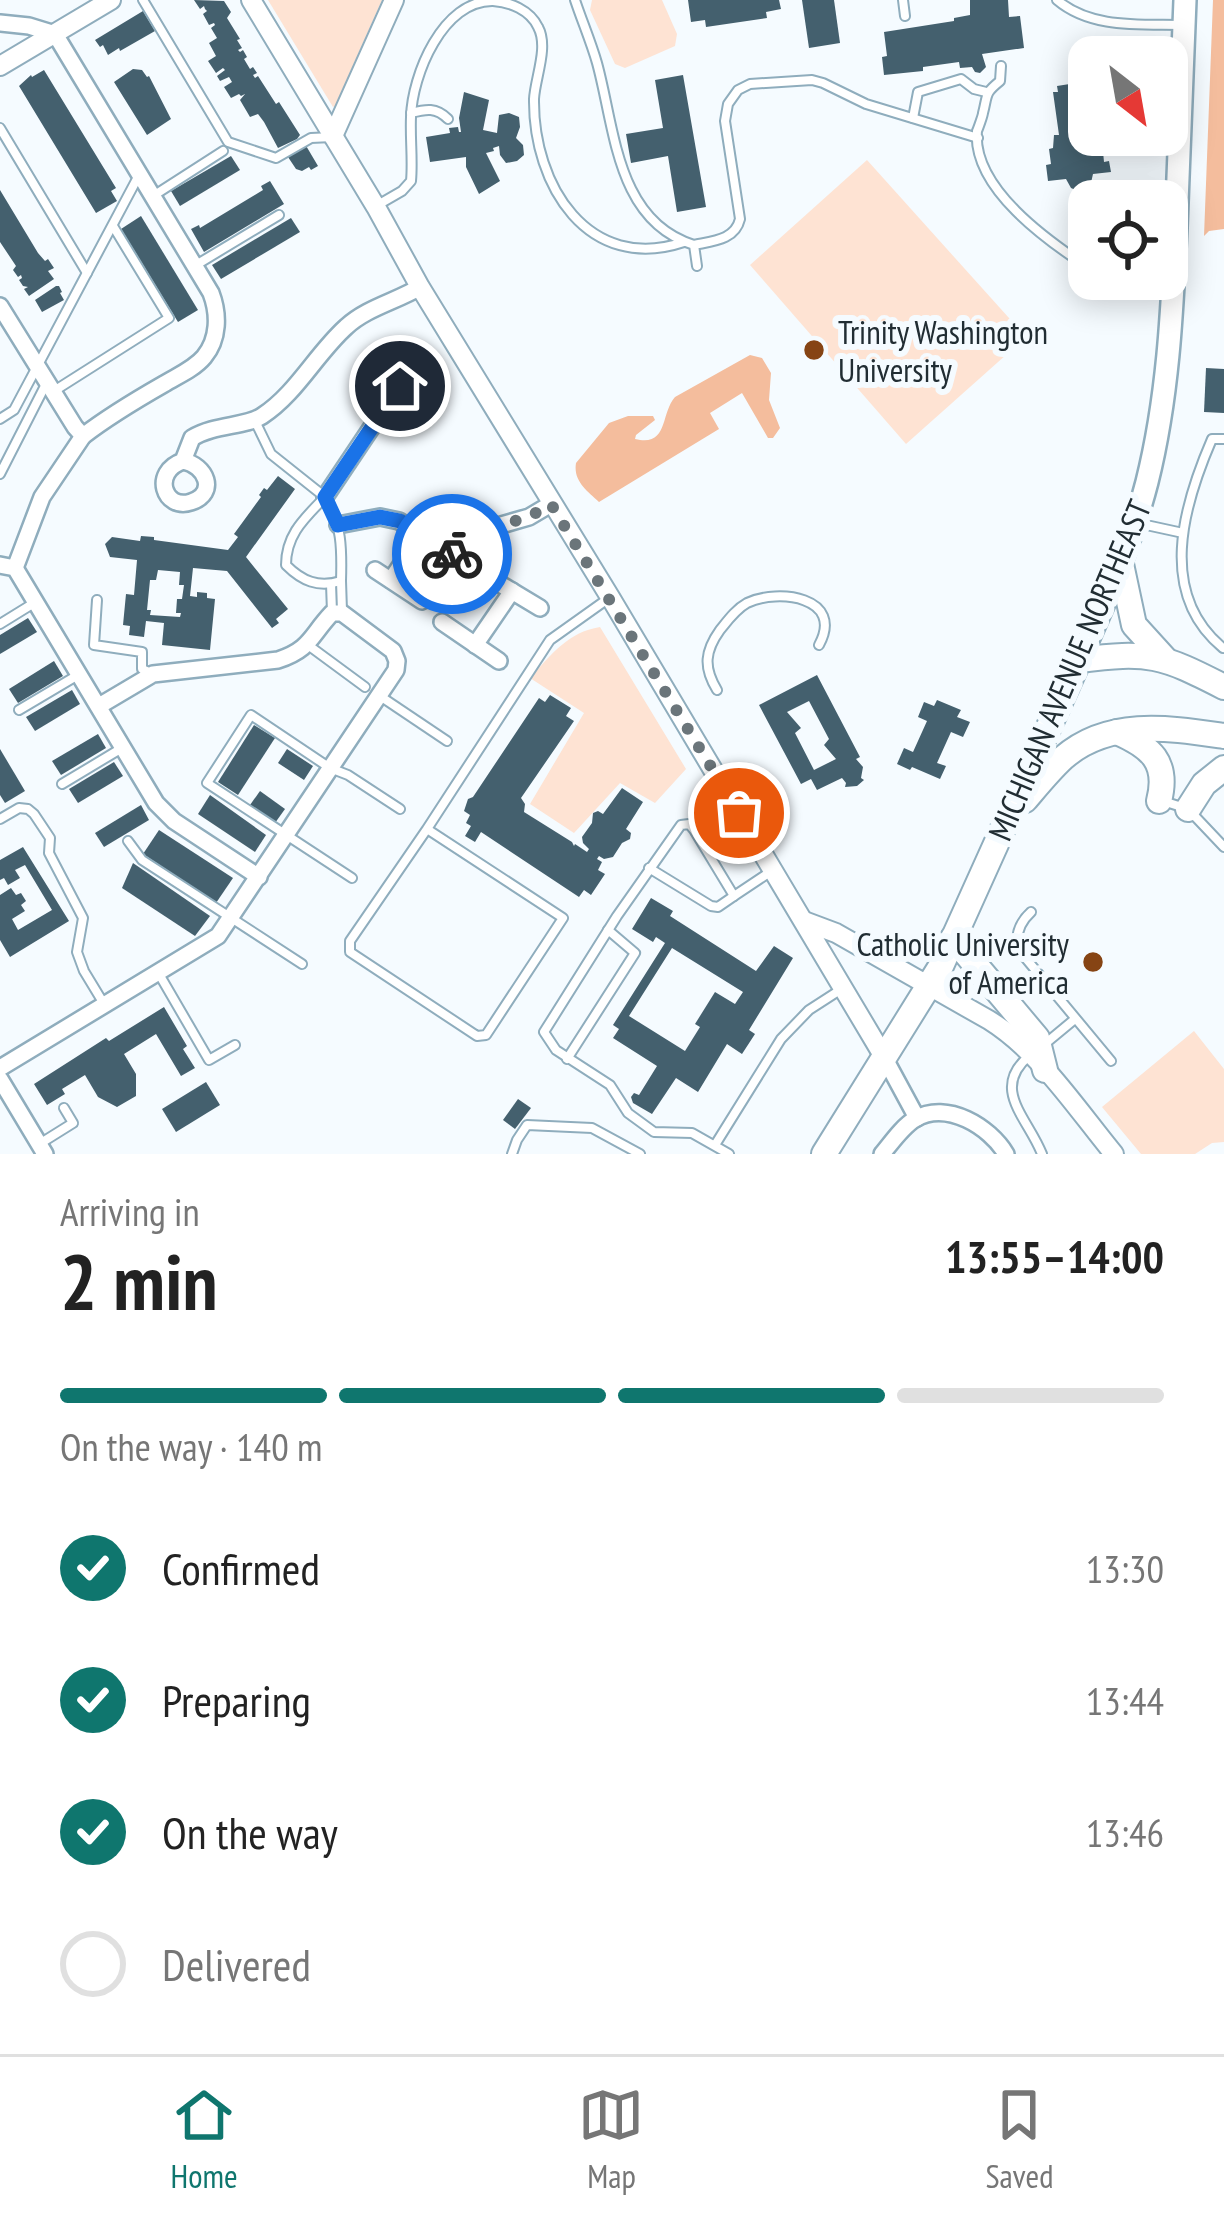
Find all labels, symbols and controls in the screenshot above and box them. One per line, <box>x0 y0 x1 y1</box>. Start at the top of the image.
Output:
north arrow <box>1068 36 1188 156</box>
map controls <box>1068 36 1188 300</box>
button: locate <box>1068 180 1188 300</box>
place label: Trinity Washington University <box>838 310 1048 391</box>
pin <box>349 335 451 437</box>
marker: Trinity Washington University <box>801 337 827 363</box>
icon: home <box>367 353 433 419</box>
street label: MICHIGAN AVENUE NORTHEAST <box>978 493 1160 847</box>
courier <box>392 494 512 614</box>
icon: bike <box>419 521 485 587</box>
pin <box>688 762 790 864</box>
icon: bag <box>706 780 772 846</box>
place label: Catholic University of America <box>856 922 1070 1003</box>
marker: Catholic University of America <box>1080 949 1106 975</box>
text: Arriving in <box>60 1186 200 1237</box>
text: 13:55–14:00 <box>945 1227 1164 1285</box>
text: 2 min <box>60 1231 218 1332</box>
text: On the way · 140 m <box>60 1421 322 1472</box>
icon: check <box>60 1535 126 1601</box>
text: Confirmed <box>162 1539 320 1597</box>
text: 13:30 <box>1086 1543 1164 1594</box>
icon: check <box>60 1667 126 1733</box>
text: Preparing <box>162 1671 311 1729</box>
text: 13:44 <box>1086 1675 1164 1726</box>
icon: check <box>60 1799 126 1865</box>
text: On the way <box>162 1803 338 1861</box>
text: 13:46 <box>1086 1807 1164 1858</box>
text: Delivered <box>162 1935 311 1993</box>
tab: Home <box>170 2082 238 2197</box>
tab: Map <box>578 2082 644 2197</box>
tab: Saved <box>985 2082 1053 2197</box>

